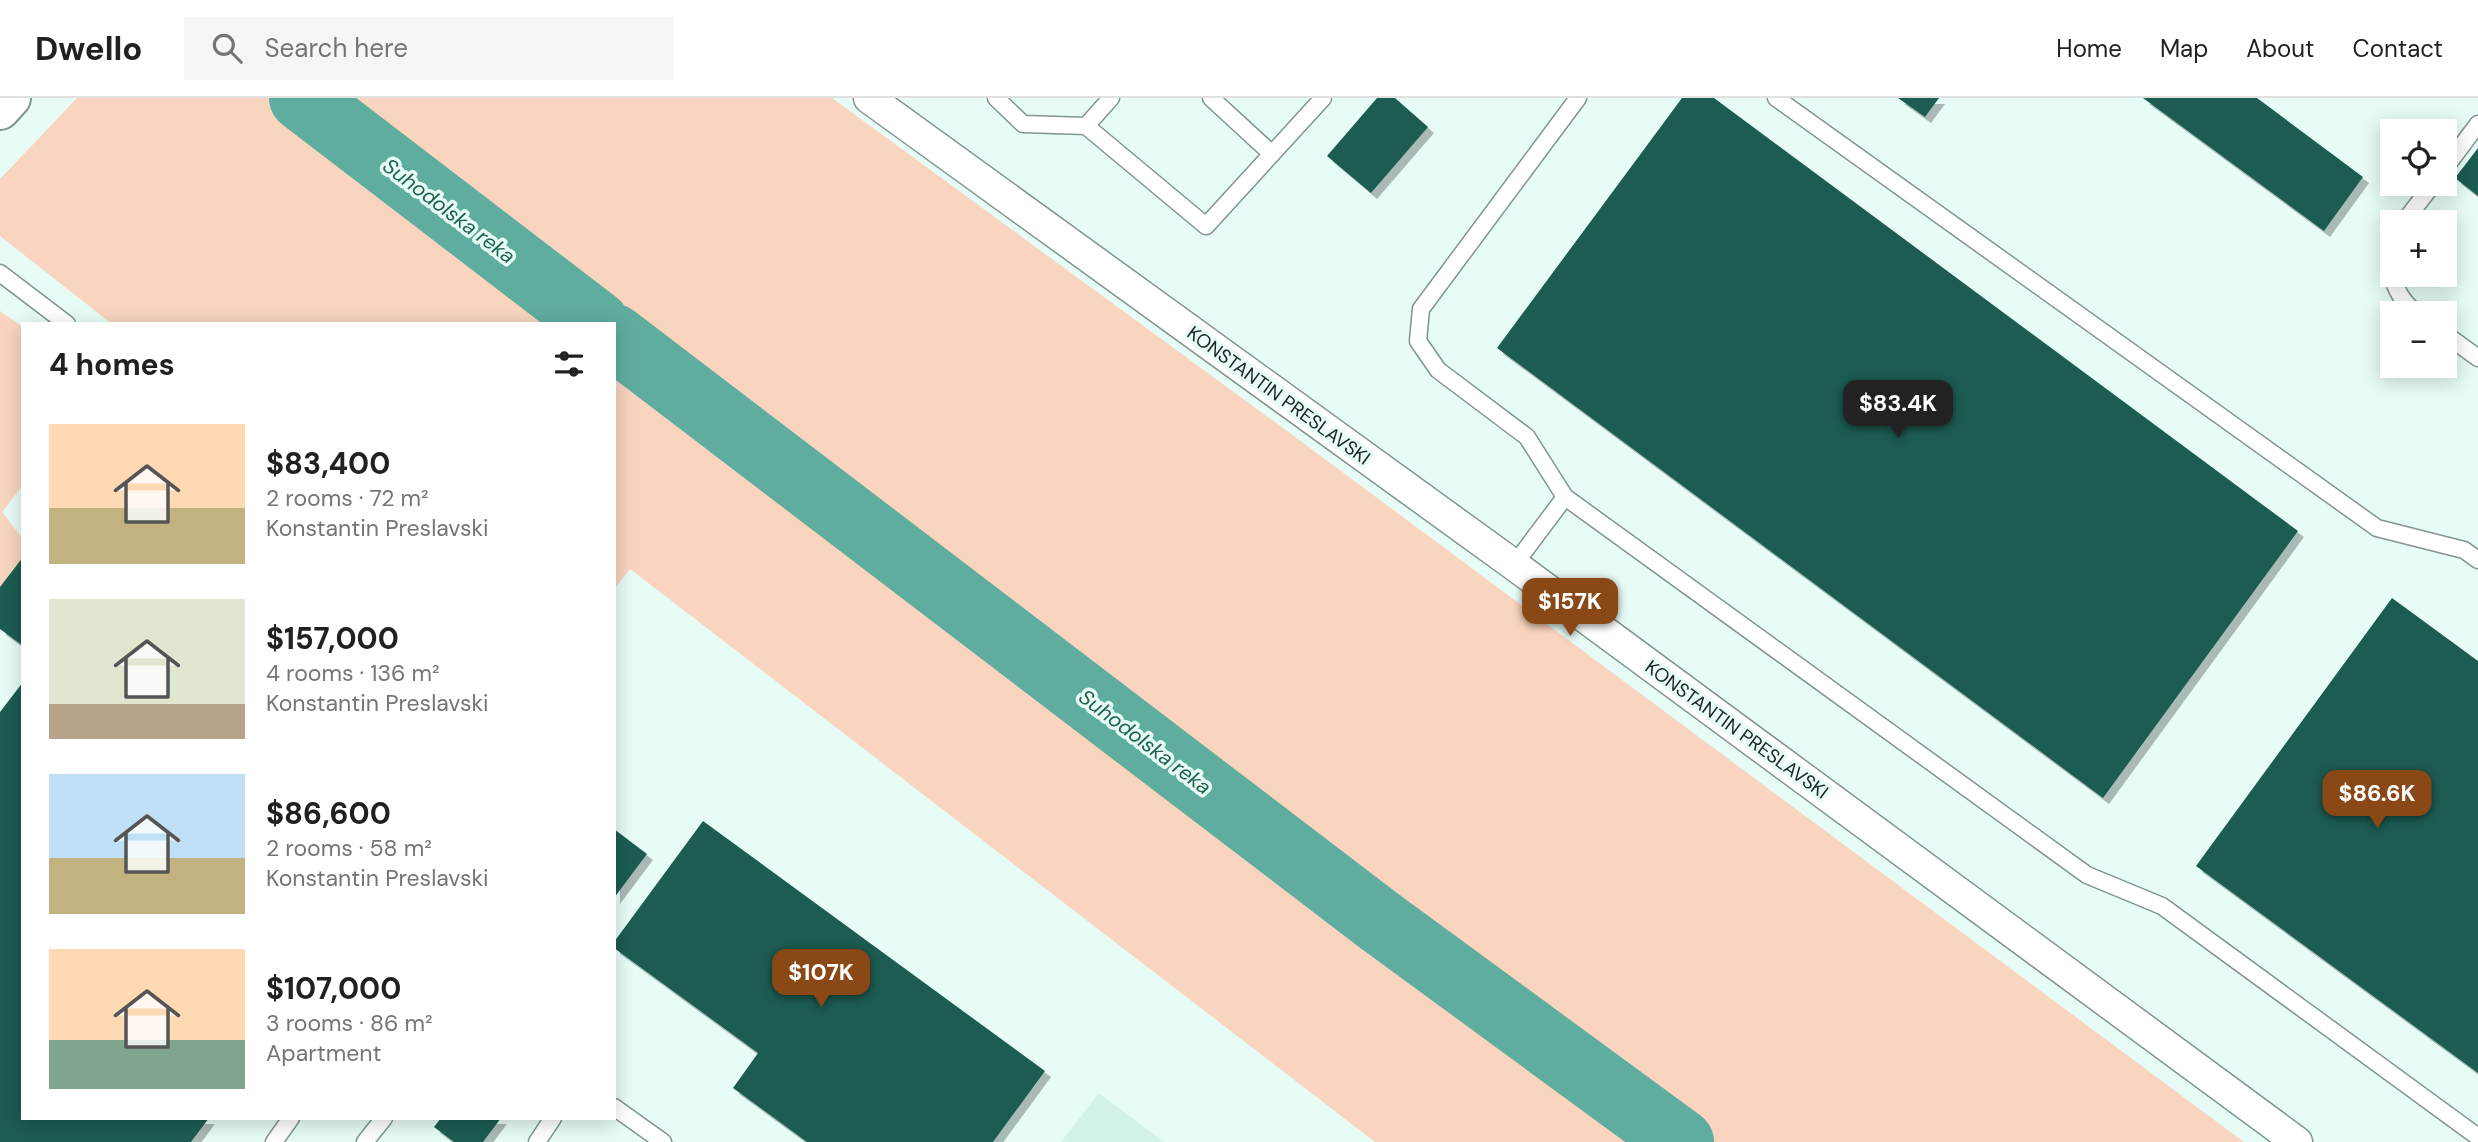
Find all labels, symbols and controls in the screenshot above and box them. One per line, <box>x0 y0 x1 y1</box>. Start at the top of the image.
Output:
search box <box>184 17 674 80</box>
text: Dwello <box>35 27 142 70</box>
icon: search <box>208 29 246 67</box>
text: Search here <box>264 31 408 65</box>
text: Home <box>2056 33 2122 64</box>
text: Map <box>2160 33 2208 64</box>
text: About <box>2246 33 2315 64</box>
text: Contact <box>2353 33 2443 64</box>
map controls <box>2380 119 2457 378</box>
button: locate <box>2380 119 2457 196</box>
water label: Suhodolska reka <box>377 152 521 270</box>
button: + <box>2380 210 2457 287</box>
button: − <box>2380 301 2457 378</box>
street label: KONSTANTIN PRESLAVSKI <box>1182 320 1375 470</box>
text: 4 homes <box>49 345 175 384</box>
icon: filters <box>550 345 588 383</box>
pin: $83.4K <box>1841 380 1955 440</box>
text: $83.4K <box>1859 388 1937 418</box>
text: $83,400 <box>266 444 390 483</box>
icon: home <box>105 452 189 536</box>
text: 2 rooms · 72 m² <box>266 483 429 513</box>
text: Konstantin Preslavski <box>266 513 489 543</box>
pin: $157K <box>1521 578 1619 638</box>
text: $157K <box>1538 586 1602 616</box>
text: $157,000 <box>266 619 399 658</box>
icon: home <box>105 627 189 711</box>
street label: KONSTANTIN PRESLAVSKI <box>1640 654 1833 804</box>
text: 4 rooms · 136 m² <box>266 658 440 688</box>
water label: Suhodolska reka <box>1073 683 1217 801</box>
text: Konstantin Preslavski <box>266 688 489 718</box>
pin: $86.6K <box>2320 770 2434 830</box>
text: $86.6K <box>2339 778 2415 808</box>
text: $86,600 <box>266 794 391 833</box>
icon: home <box>105 802 189 886</box>
text: 2 rooms · 58 m² <box>266 833 432 863</box>
text: Konstantin Preslavski <box>266 863 489 893</box>
pin: $107K <box>772 950 870 1009</box>
text: $107K <box>788 957 854 987</box>
text: $107,000 <box>266 969 401 1008</box>
icon: home <box>105 977 189 1061</box>
text: 3 rooms · 86 m² <box>266 1008 433 1038</box>
text: Apartment <box>266 1038 381 1068</box>

